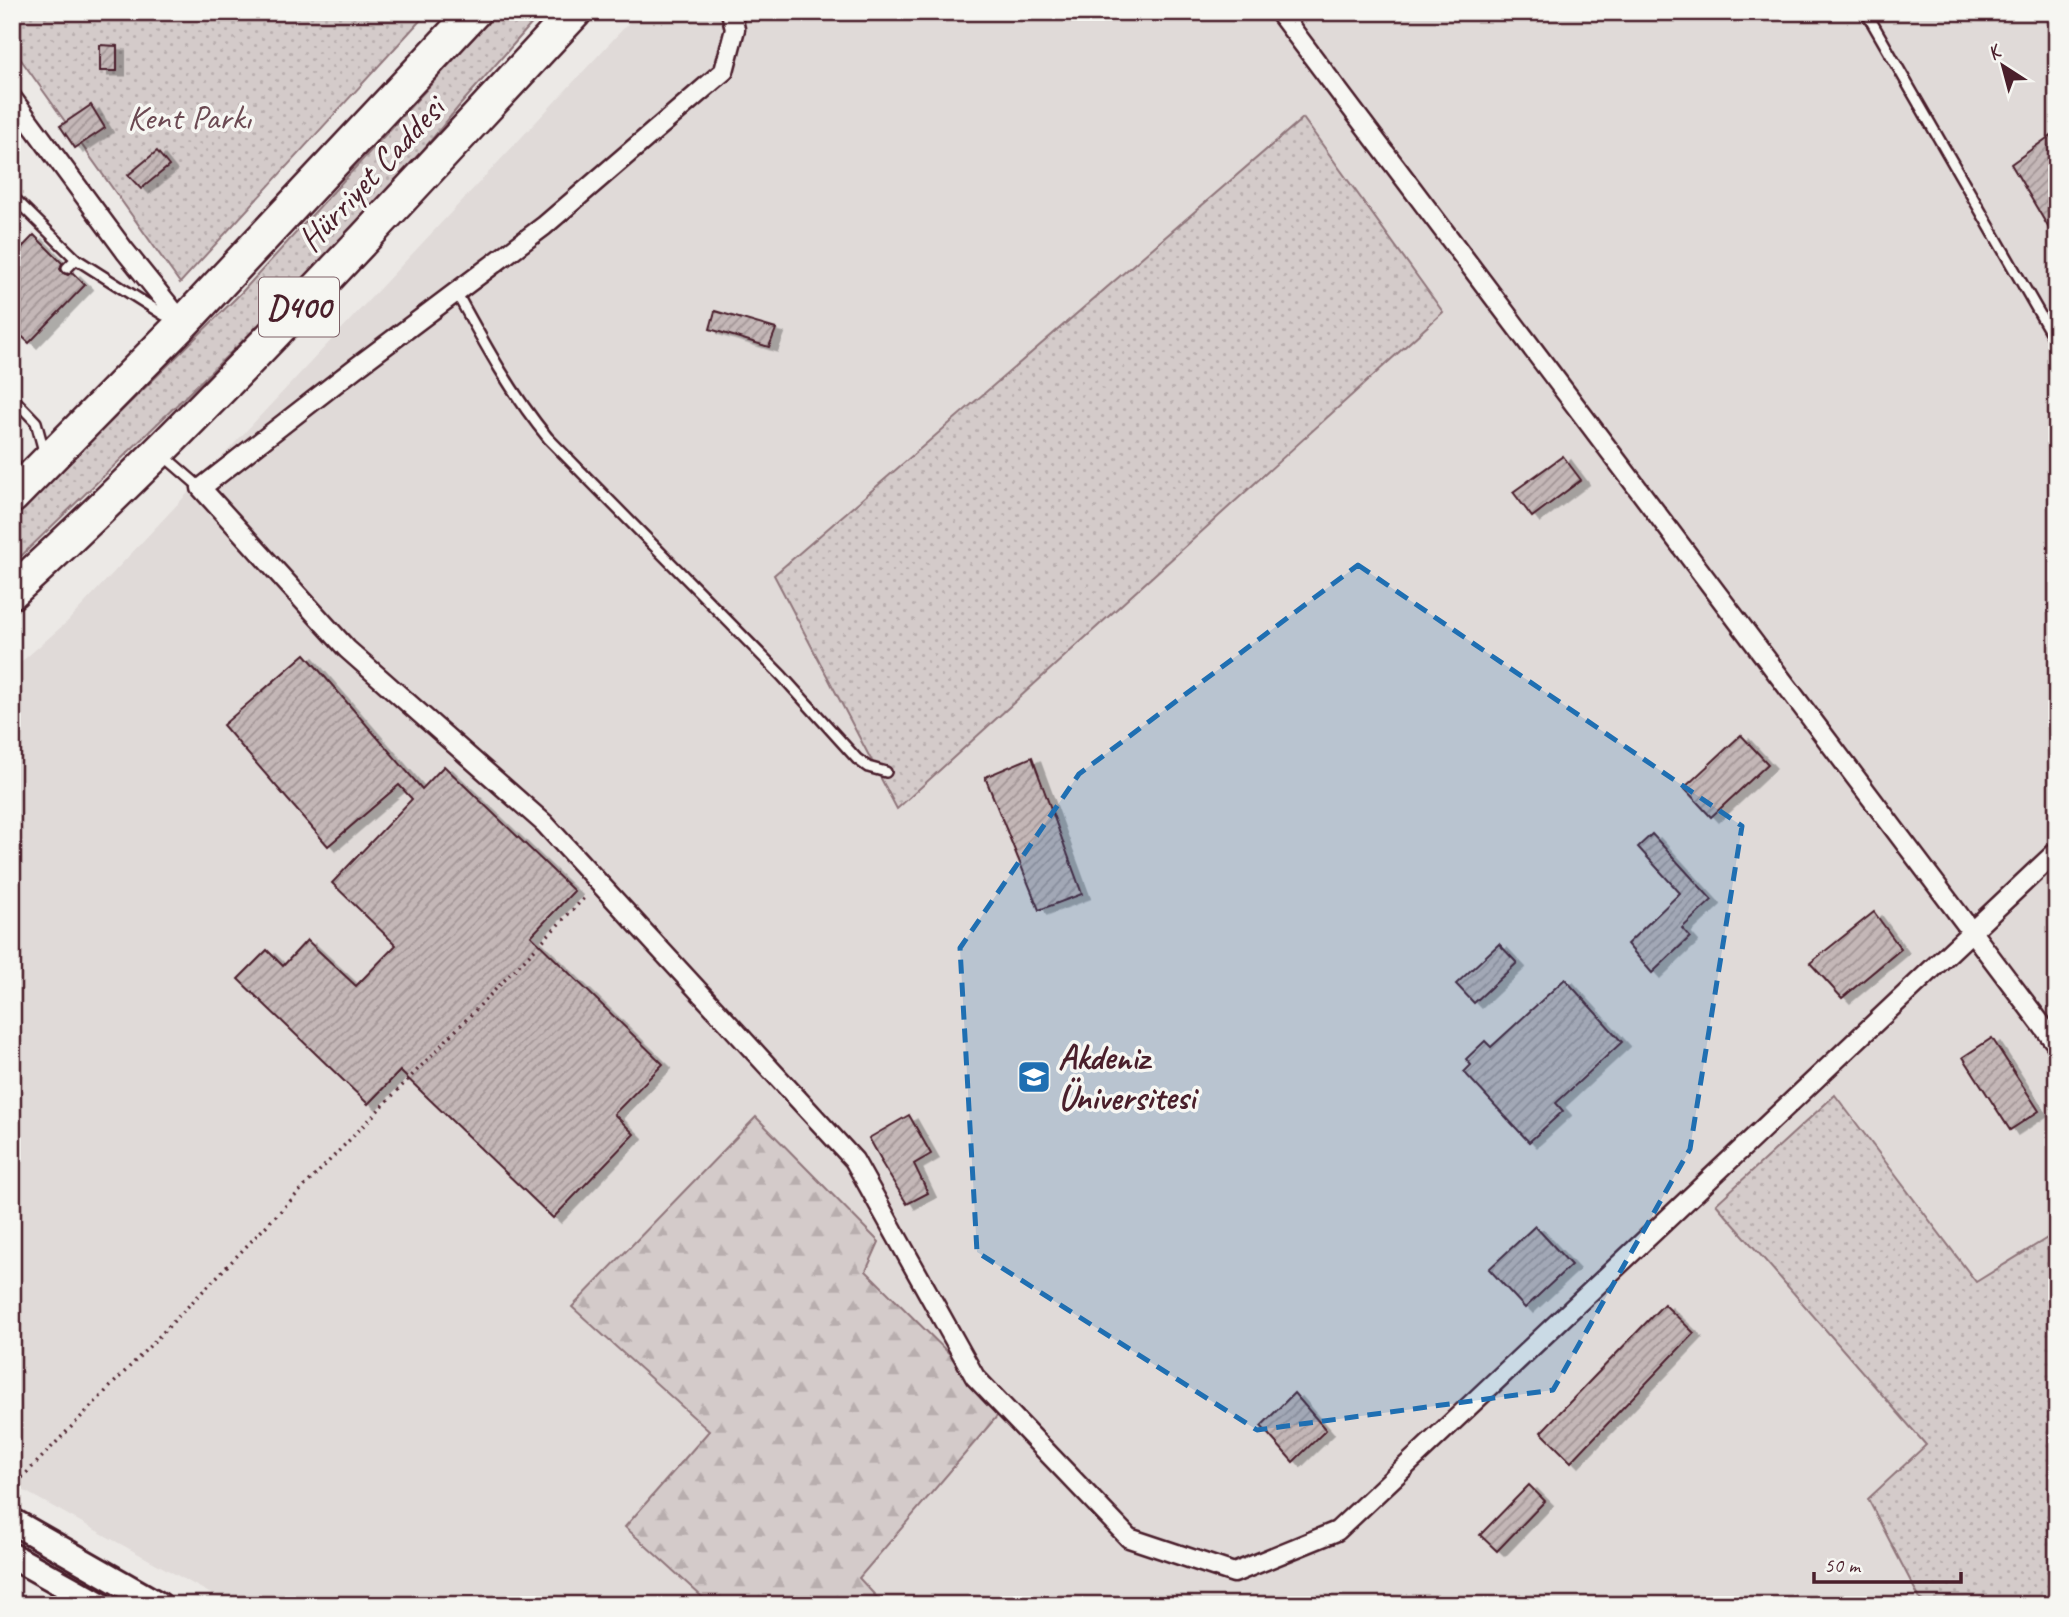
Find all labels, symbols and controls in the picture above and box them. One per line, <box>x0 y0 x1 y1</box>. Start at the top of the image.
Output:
north arrow <box>1968 32 2038 102</box>
text: K <box>1983 38 2008 66</box>
street label: Hürriyet Caddesi <box>288 84 457 261</box>
park label: Kent Parkı <box>127 95 252 140</box>
road number: D400 <box>259 278 339 336</box>
place label: Akdeniz Üniversitesi <box>1058 1035 1199 1120</box>
school or university icon: Akdeniz Üniversitesi <box>1015 1058 1053 1096</box>
scale bar <box>1814 1540 1960 1584</box>
text: 50 m <box>1824 1552 1862 1578</box>

